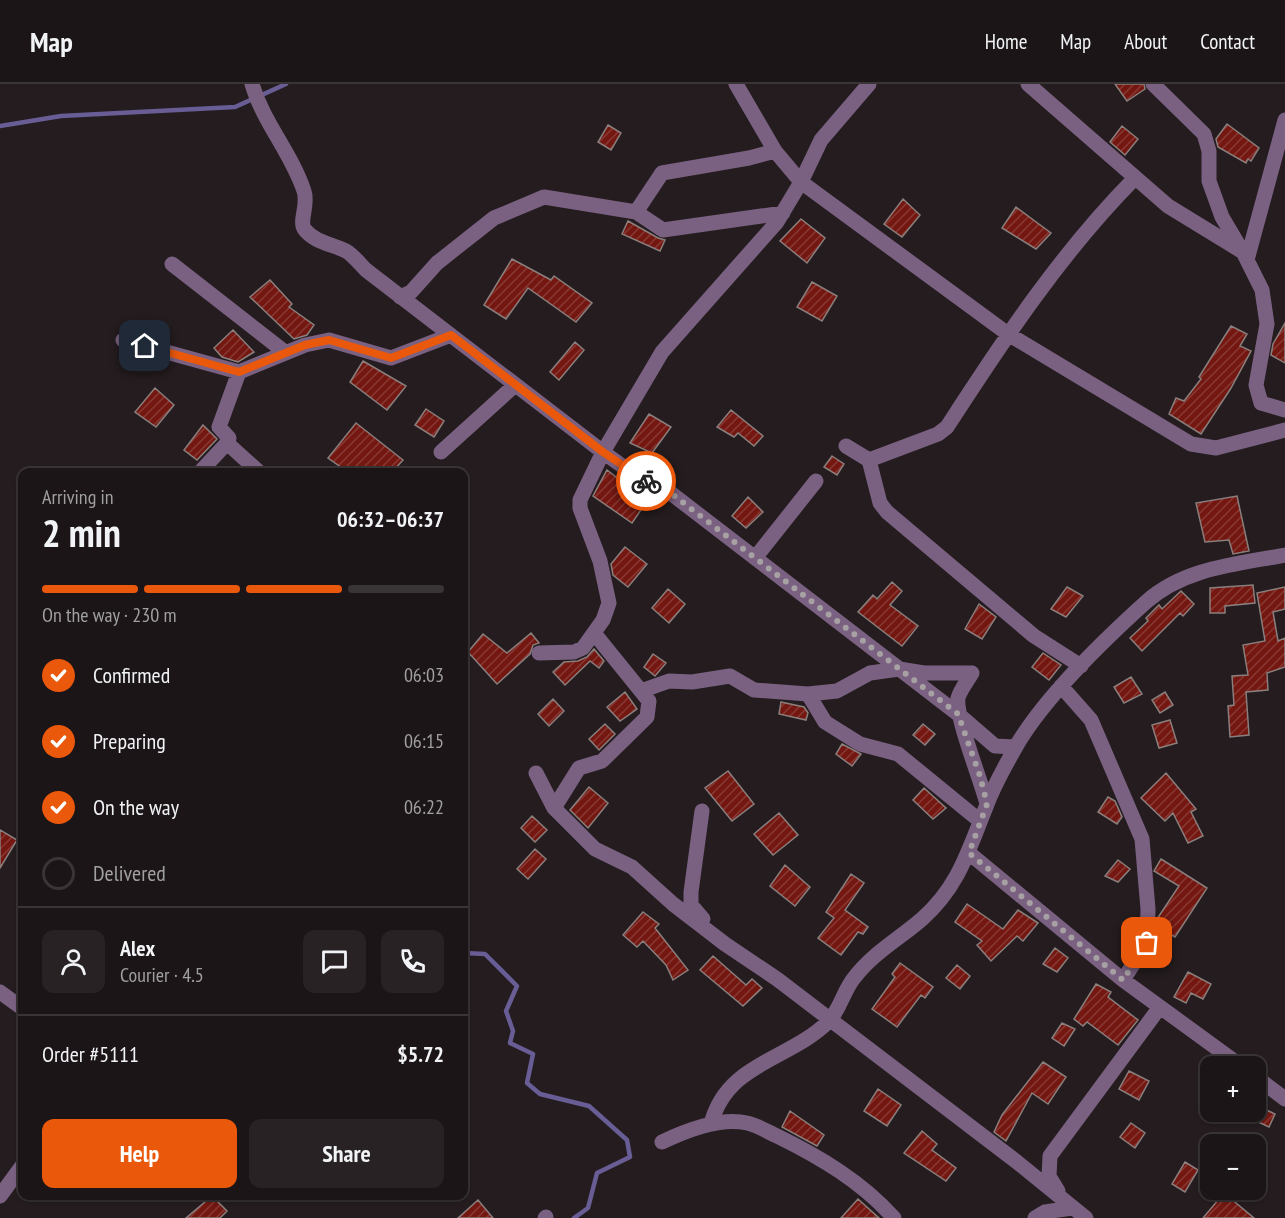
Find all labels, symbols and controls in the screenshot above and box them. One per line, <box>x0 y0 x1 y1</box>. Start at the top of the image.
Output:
text: Map <box>30 23 73 60</box>
text: Home <box>985 28 1027 55</box>
text: Map <box>1060 28 1091 55</box>
text: About <box>1124 28 1167 55</box>
text: Contact <box>1200 28 1255 55</box>
pin <box>119 320 170 371</box>
icon: home <box>128 329 161 362</box>
courier <box>616 451 676 511</box>
icon: bike <box>630 465 663 498</box>
text: Arriving in <box>42 484 114 510</box>
text: 06:32–06:37 <box>337 505 444 533</box>
text: 2 min <box>42 507 121 558</box>
text: On the way · 230 m <box>42 602 177 628</box>
icon: check <box>42 659 75 692</box>
text: Confirmed <box>93 661 170 689</box>
text: 06:03 <box>404 662 444 688</box>
icon: check <box>42 725 75 758</box>
text: Preparing <box>93 727 166 755</box>
text: 06:15 <box>404 728 444 754</box>
icon: check <box>42 791 75 824</box>
text: On the way <box>93 793 179 821</box>
text: 06:22 <box>404 794 444 820</box>
text: Delivered <box>93 859 166 887</box>
pin <box>1121 917 1172 968</box>
icon: bag <box>1130 926 1163 959</box>
button: person <box>42 930 105 993</box>
button: chat <box>303 930 366 993</box>
button: phone <box>381 930 444 993</box>
text: Alex <box>120 934 155 962</box>
text: Courier · 4.5 <box>120 962 204 988</box>
text: Order #5111 <box>42 1040 139 1068</box>
text: $5.72 <box>397 1040 444 1068</box>
map controls <box>1200 1056 1266 1200</box>
button: + <box>1200 1056 1266 1122</box>
button: Help <box>42 1119 237 1188</box>
button: Share <box>249 1119 444 1188</box>
button: − <box>1200 1134 1266 1200</box>

